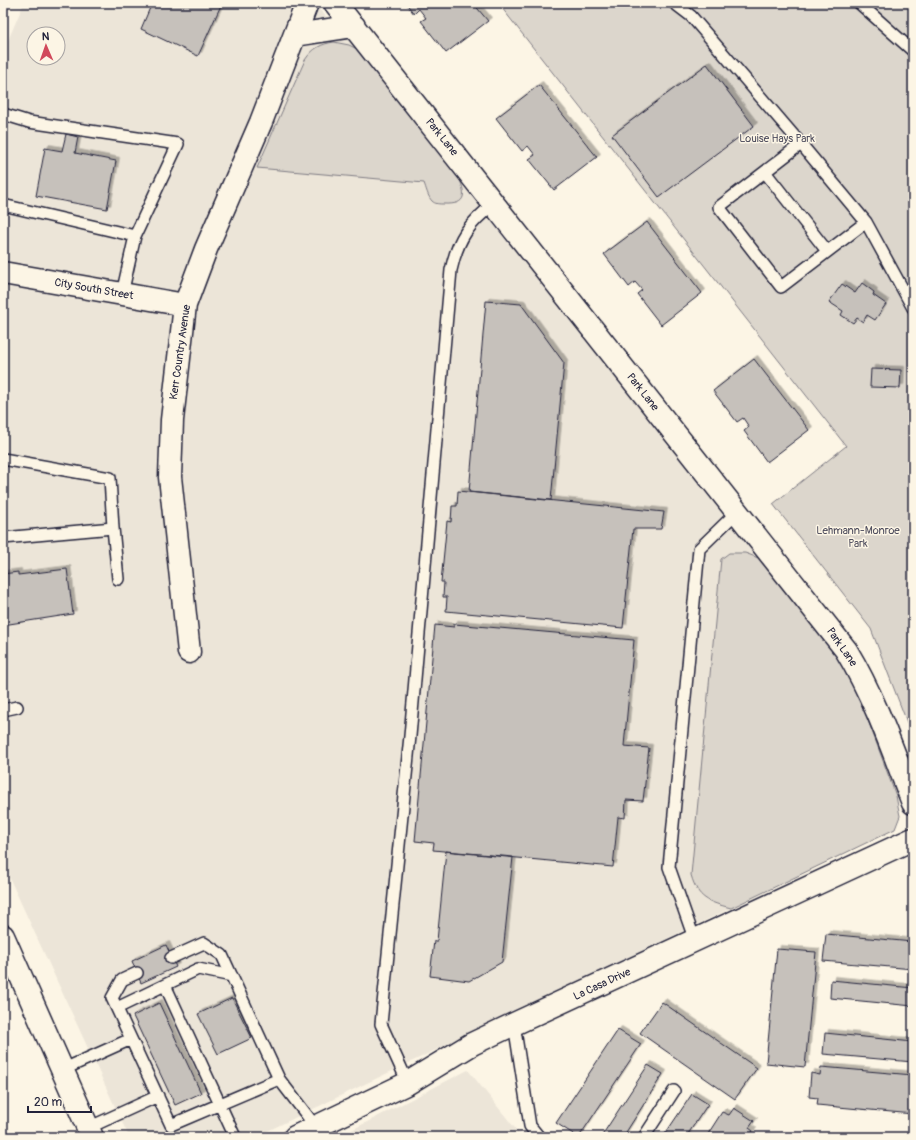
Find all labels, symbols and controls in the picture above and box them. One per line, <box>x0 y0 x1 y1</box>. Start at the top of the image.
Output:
north arrow <box>26 26 66 66</box>
text: N <box>42 30 50 43</box>
street label: Park Lane <box>423 116 461 159</box>
park label: Louise Hays Park <box>739 132 815 145</box>
street label: City South Street <box>54 276 135 302</box>
street label: Kerr Country Avenue <box>167 303 193 400</box>
street label: Park Lane <box>624 371 662 414</box>
park label: Lehmann-Monroe Park <box>816 524 900 550</box>
street label: Park Lane <box>824 625 860 669</box>
street label: La Casa Drive <box>571 965 633 1003</box>
scale bar <box>28 1088 91 1114</box>
text: 20 m <box>34 1095 63 1110</box>

